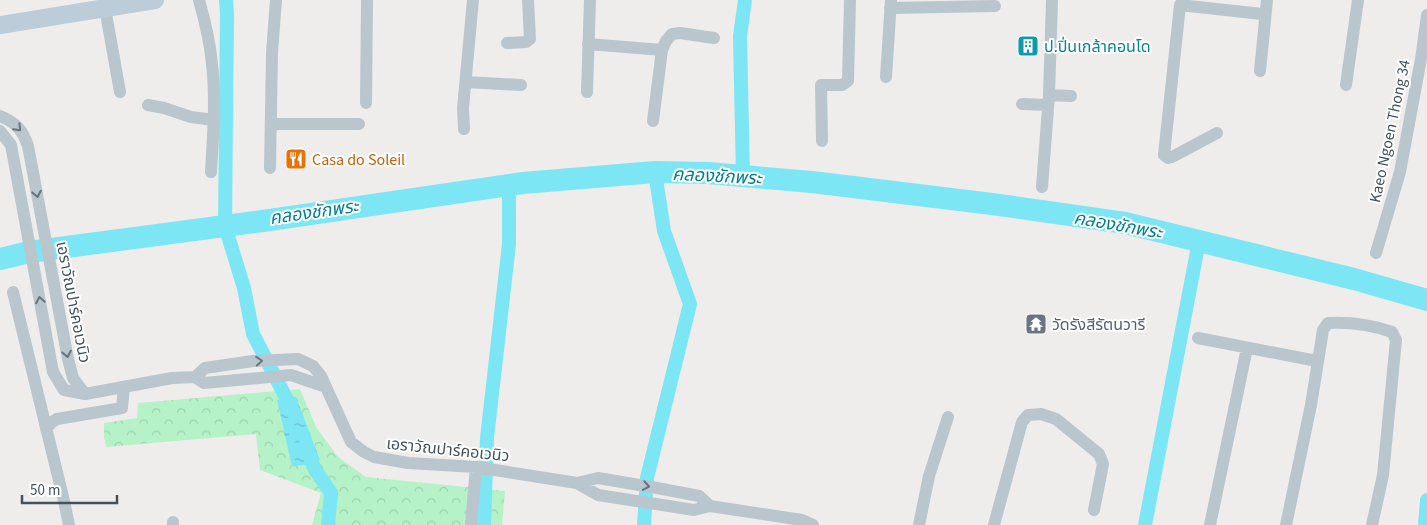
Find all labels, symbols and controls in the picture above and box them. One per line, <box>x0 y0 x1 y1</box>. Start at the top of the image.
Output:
building icon: ป.ปิ่นเกล้าคอนโด <box>1016 34 1040 58</box>
place label: ป.ปิ่นเกล้าคอนโด <box>1044 36 1151 58</box>
street label: Kaeo Ngoen Thong 34 <box>1364 58 1416 205</box>
one-way arrow <box>12 122 21 131</box>
restaurant icon: Casa do Soleil <box>284 147 308 171</box>
place label: Casa do Soleil <box>312 149 405 171</box>
water label: คลองชักพระ <box>672 162 764 191</box>
one-way arrow <box>32 190 42 199</box>
water label: คลองชักพระ <box>268 194 362 231</box>
water label: คลองชักพระ <box>1072 205 1166 246</box>
street label: เอราวัณปาร์คอเวนิว <box>50 239 96 365</box>
one-way arrow <box>36 295 46 304</box>
temple icon: วัดรังสีรัตนวารี <box>1024 312 1048 336</box>
place label: วัดรังสีรัตนวารี <box>1052 314 1145 336</box>
one-way arrow <box>61 350 72 358</box>
one-way arrow <box>255 356 263 367</box>
street label: เอราวัณปาร์คอเวนิว <box>385 433 510 467</box>
scale bar <box>22 472 118 504</box>
text: 50 m <box>30 480 60 501</box>
one-way arrow <box>642 480 651 490</box>

